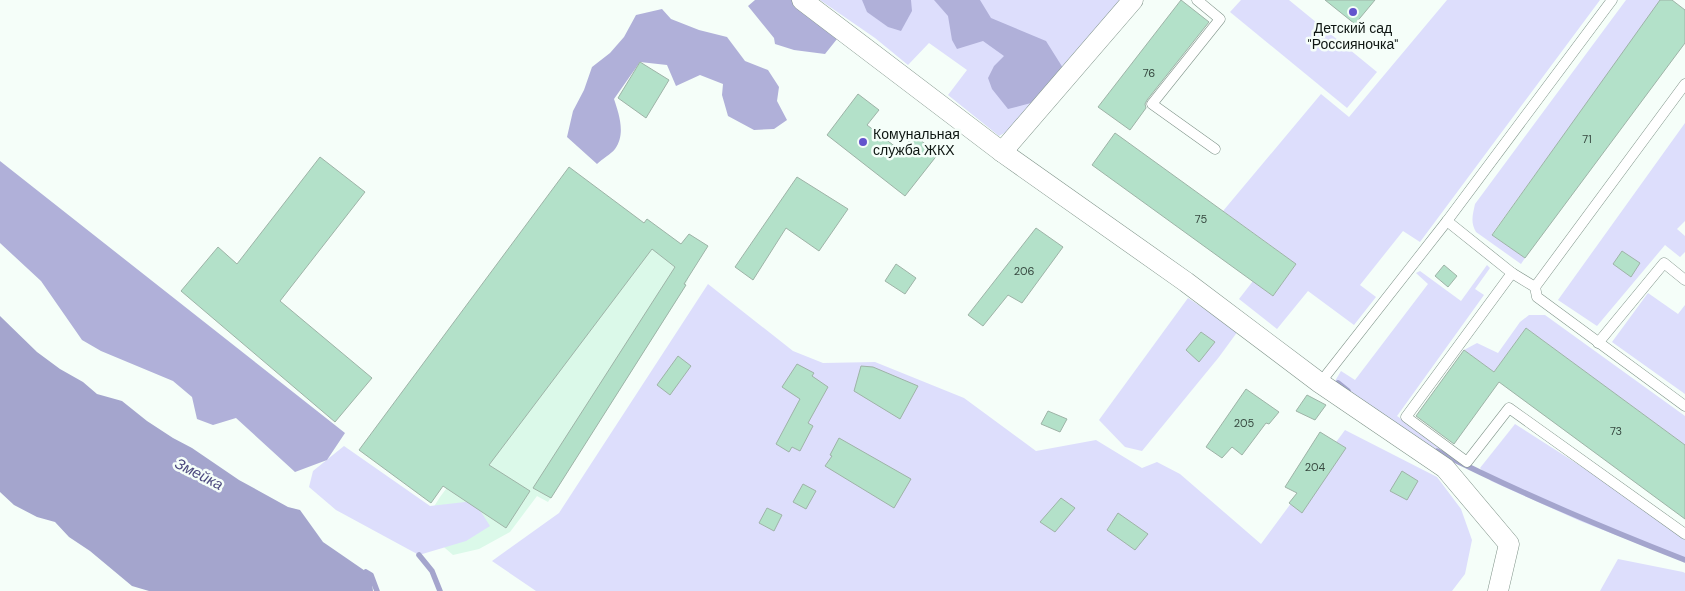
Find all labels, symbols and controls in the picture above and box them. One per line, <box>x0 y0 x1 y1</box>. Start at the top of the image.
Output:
marker: Детский сад "Россияночка" <box>1347 6 1359 18</box>
place label: Детский сад "Россияночка" <box>1308 19 1398 53</box>
house number: 76 <box>1143 66 1155 80</box>
place label: Комунальная служба ЖКХ <box>873 125 960 159</box>
house number: 71 <box>1582 132 1592 146</box>
marker: Комунальная служба ЖКХ <box>857 136 869 148</box>
house number: 75 <box>1195 212 1207 226</box>
house number: 206 <box>1014 264 1034 278</box>
house number: 205 <box>1234 416 1255 430</box>
house number: 73 <box>1610 424 1622 438</box>
water label: Змейка <box>171 453 227 495</box>
house number: 204 <box>1305 460 1326 474</box>

